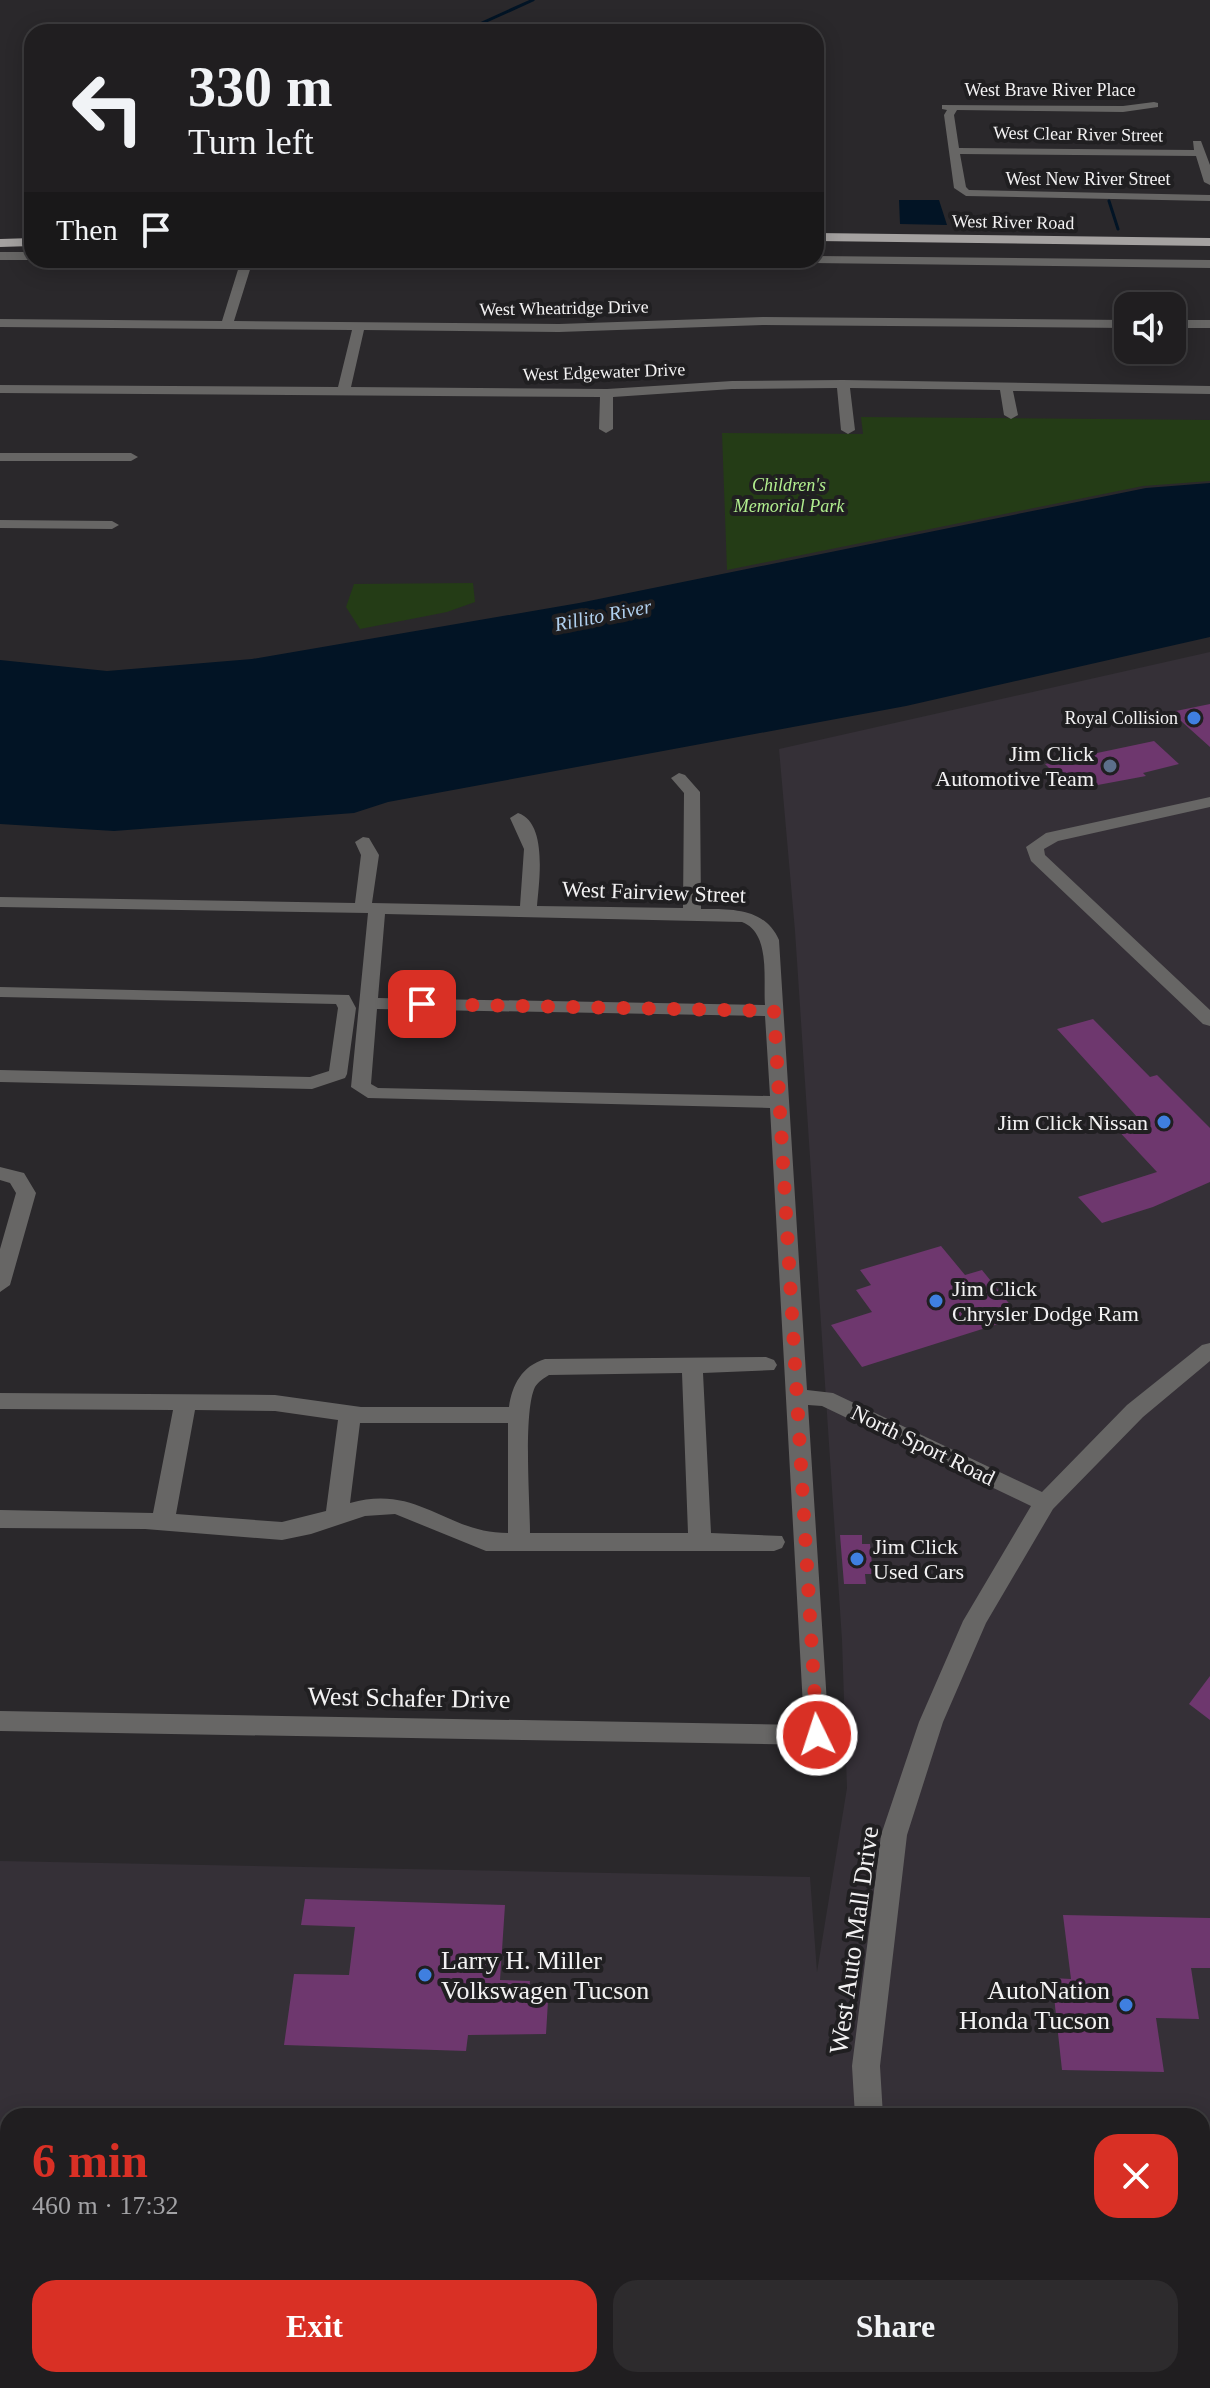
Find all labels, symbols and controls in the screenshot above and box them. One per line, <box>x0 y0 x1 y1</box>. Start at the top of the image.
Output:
icon: left <box>56 56 160 160</box>
text: 330 m <box>188 56 333 118</box>
street label: West Brave River Place <box>965 80 1136 100</box>
text: Turn left <box>188 122 314 162</box>
street label: West Clear River Street <box>993 123 1163 145</box>
street label: West New River Street <box>1005 169 1171 189</box>
icon: arrive <box>134 208 178 252</box>
street label: West River Road <box>952 211 1074 233</box>
text: Then <box>56 213 118 246</box>
map controls <box>1114 292 1186 364</box>
button: sound <box>1114 292 1186 364</box>
street label: West Wheatridge Drive <box>479 297 649 319</box>
street label: West Edgewater Drive <box>522 359 686 385</box>
park label: Children's Memorial Park <box>733 475 845 516</box>
water label: Rillito River <box>552 595 654 635</box>
place label: Royal Collision <box>1064 708 1178 728</box>
marker: Royal Collision <box>1185 709 1203 727</box>
place label: Jim Click Automotive Team <box>935 741 1094 791</box>
marker: Jim Click Automotive Team <box>1101 757 1119 775</box>
street label: West Fairview Street <box>562 876 746 908</box>
pin <box>388 970 456 1038</box>
icon: arrive <box>400 982 444 1026</box>
place label: Jim Click Nissan <box>998 1110 1148 1135</box>
marker: Jim Click Nissan <box>1155 1113 1173 1131</box>
place label: Jim Click Chrysler Dodge Ram <box>952 1276 1139 1326</box>
marker: Jim Click Chrysler Dodge Ram <box>927 1292 945 1310</box>
street label: North Sport Road <box>847 1399 999 1491</box>
place label: Jim Click Used Cars <box>873 1534 964 1584</box>
marker: Jim Click Used Cars <box>848 1550 866 1568</box>
street label: West Schafer Drive <box>307 1682 511 1714</box>
position arrow <box>775 1693 859 1777</box>
street label: West Auto Mall Drive <box>824 1824 884 2056</box>
place label: Larry H. Miller Volkswagen Tucson <box>441 1946 649 2005</box>
marker: Larry H. Miller Volkswagen Tucson <box>416 1966 434 1984</box>
place label: AutoNation Honda Tucson <box>959 1976 1110 2035</box>
marker: AutoNation Honda Tucson <box>1117 1996 1135 2014</box>
text: 6 min <box>32 2134 148 2187</box>
button: close <box>1094 2134 1178 2218</box>
text: 460 m · 17:32 <box>32 2191 179 2220</box>
button: Exit <box>32 2280 597 2372</box>
button: Share <box>613 2280 1178 2372</box>

